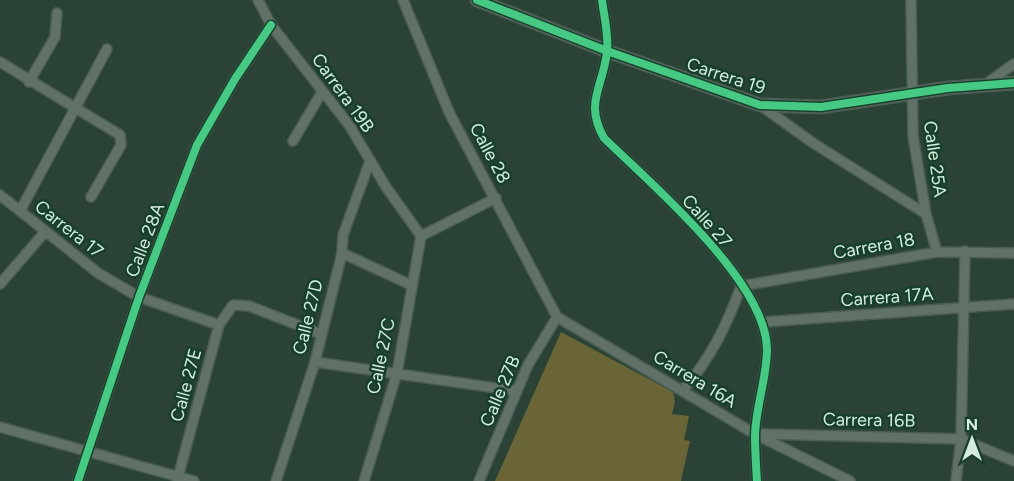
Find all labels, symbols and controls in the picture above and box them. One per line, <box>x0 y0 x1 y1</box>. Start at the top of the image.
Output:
street label: Carrera 19B <box>307 49 379 137</box>
street label: Carrera 19 <box>684 53 768 99</box>
street label: Calle 28 <box>465 119 515 187</box>
street label: Calle 25A <box>919 119 951 199</box>
street label: Calle 27 <box>677 190 737 252</box>
street label: Carrera 17 <box>30 195 108 263</box>
street label: Calle 28A <box>121 200 169 280</box>
street label: Carrera 18 <box>832 228 916 264</box>
street label: Calle 27D <box>288 277 328 357</box>
street label: Carrera 17A <box>840 283 934 311</box>
street label: Calle 27C <box>362 316 400 396</box>
street label: Carrera 16A <box>649 345 741 413</box>
street label: Calle 27E <box>166 346 206 424</box>
street label: Calle 27B <box>475 352 525 430</box>
street label: Carrera 16B <box>823 408 915 432</box>
north arrow <box>942 409 1002 469</box>
text: N <box>966 415 978 434</box>

